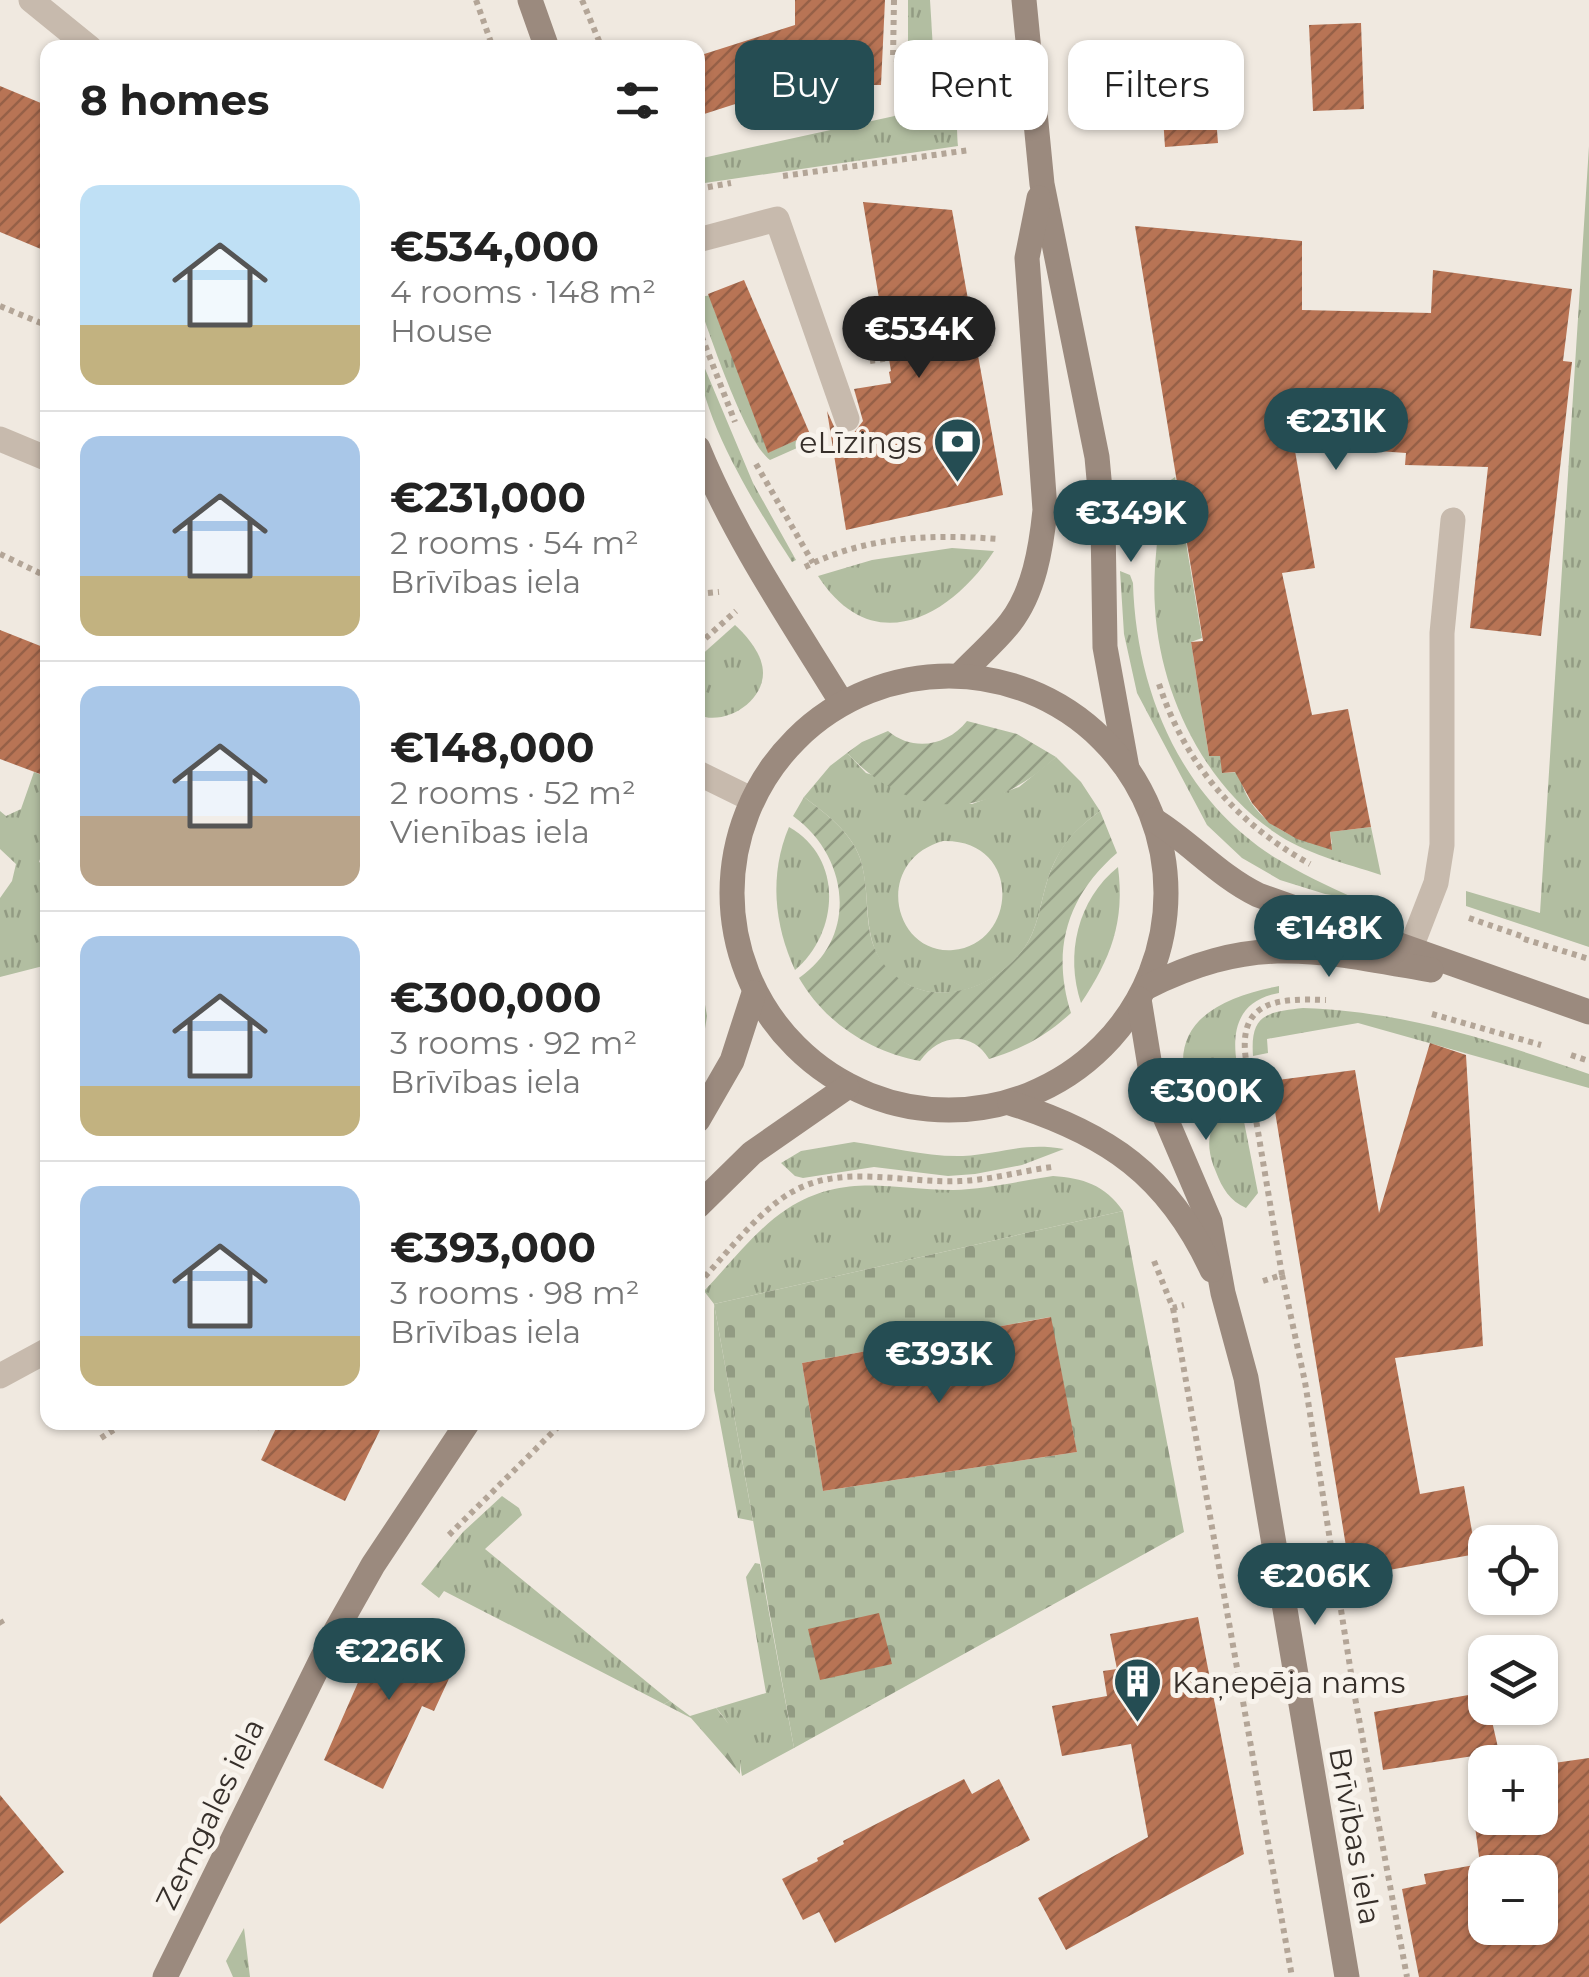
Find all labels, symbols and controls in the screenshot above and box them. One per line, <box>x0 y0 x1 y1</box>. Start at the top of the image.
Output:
chip: Buy <box>735 40 874 130</box>
chip: Rent <box>894 40 1048 130</box>
chip: Filters <box>1068 40 1244 130</box>
icon: filters <box>610 73 665 128</box>
text: 8 homes <box>80 74 269 126</box>
text: €534,000 <box>390 220 599 272</box>
icon: home <box>160 225 280 345</box>
text: 4 rooms · 148 m² <box>390 272 656 311</box>
pin: €534K <box>849 296 989 381</box>
text: €534K <box>864 309 974 348</box>
text: House <box>390 311 493 350</box>
pin: €231K <box>1266 388 1406 473</box>
text: €231K <box>1286 401 1386 440</box>
bank icon: eLīzings <box>931 416 983 484</box>
place label: eLīzings <box>799 424 922 461</box>
text: €231,000 <box>390 471 586 523</box>
icon: home <box>160 476 280 596</box>
pin: €349K <box>1061 480 1201 565</box>
text: €349K <box>1076 493 1186 532</box>
text: 2 rooms · 54 m² <box>390 523 639 562</box>
text: Brīvības iela <box>390 562 581 601</box>
text: €148,000 <box>390 721 594 773</box>
icon: home <box>160 726 280 846</box>
text: 2 rooms · 52 m² <box>390 773 636 812</box>
text: Vienības iela <box>390 812 590 851</box>
pin: €148K <box>1259 895 1399 980</box>
text: €148K <box>1276 908 1382 947</box>
text: €300,000 <box>390 971 601 1023</box>
icon: home <box>160 976 280 1096</box>
text: 3 rooms · 92 m² <box>390 1023 637 1062</box>
pin: €300K <box>1136 1058 1276 1143</box>
text: Brīvības iela <box>390 1062 581 1101</box>
text: €300K <box>1150 1071 1262 1110</box>
text: €393,000 <box>390 1221 596 1273</box>
icon: home <box>160 1226 280 1346</box>
text: 3 rooms · 98 m² <box>390 1273 639 1312</box>
text: Brīvības iela <box>390 1312 581 1351</box>
pin: €393K <box>869 1321 1009 1406</box>
text: €393K <box>885 1334 993 1373</box>
map controls <box>1468 1525 1558 1945</box>
button: locate <box>1468 1525 1558 1615</box>
pin: €206K <box>1245 1543 1385 1628</box>
text: €206K <box>1260 1556 1370 1595</box>
pin: €226K <box>319 1618 459 1703</box>
text: €226K <box>335 1631 443 1670</box>
button: layers <box>1468 1635 1558 1725</box>
building icon: Kaņepēja nams <box>1111 1656 1163 1724</box>
place label: Kaņepēja nams <box>1172 1664 1406 1701</box>
street label: Zemgales iela <box>148 1712 272 1916</box>
street label: Brīvības iela <box>1321 1745 1389 1927</box>
button: + <box>1468 1745 1558 1835</box>
button: − <box>1468 1855 1558 1945</box>

